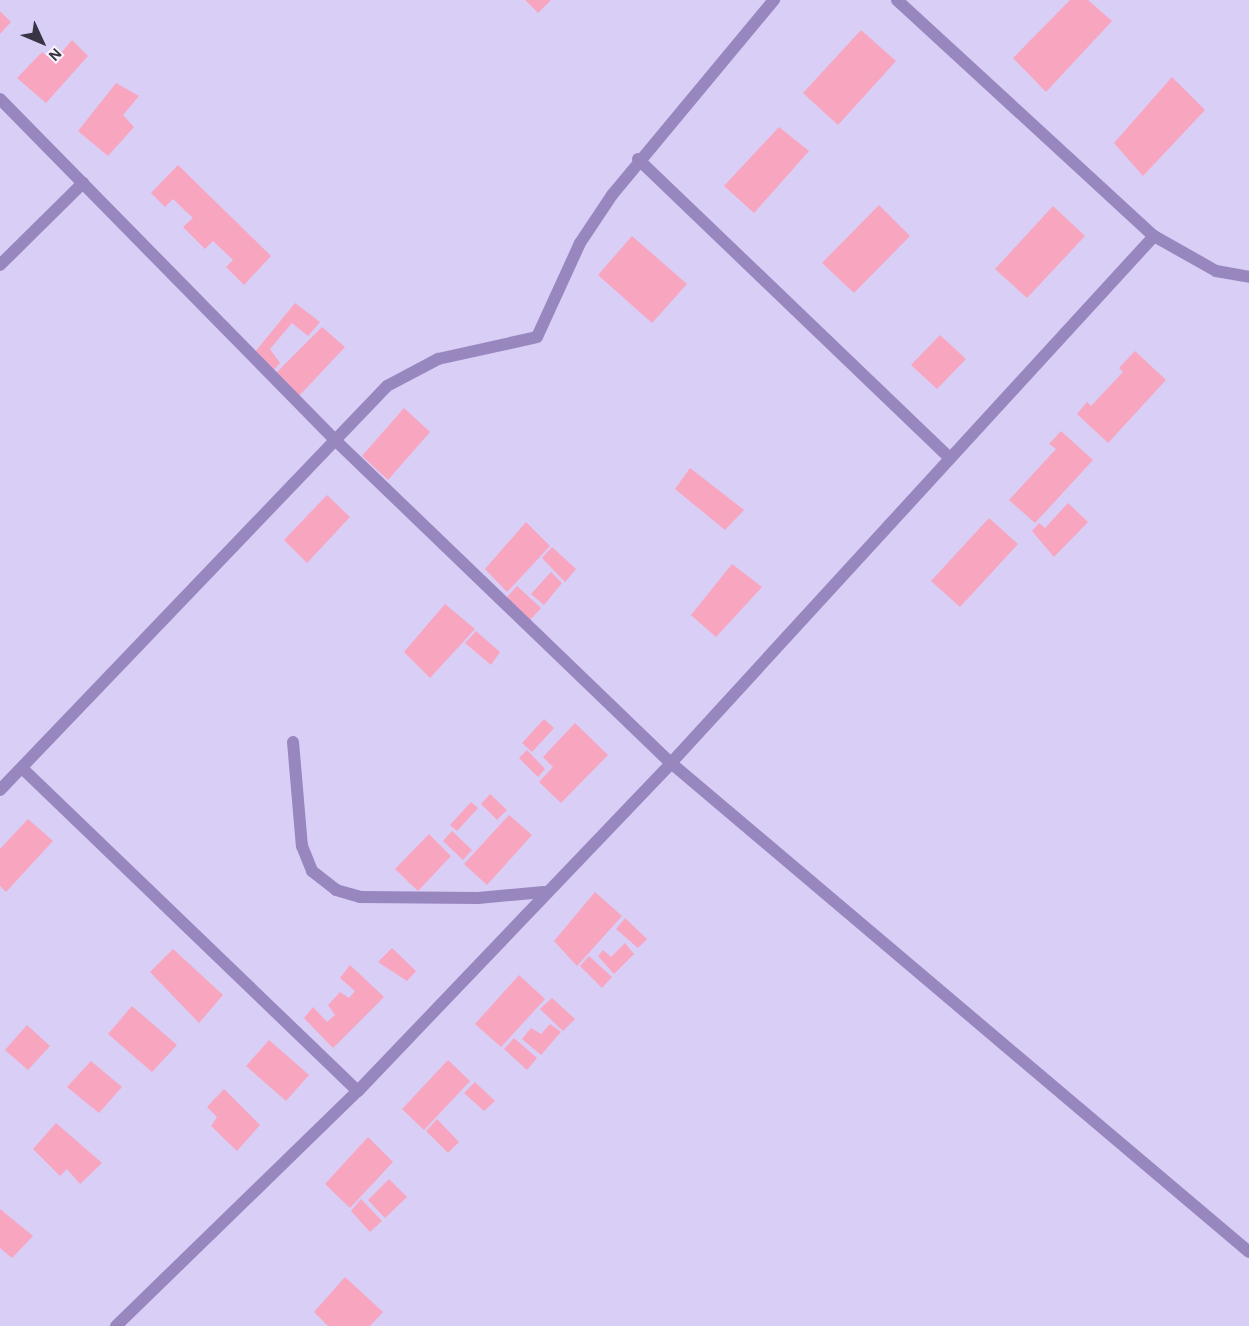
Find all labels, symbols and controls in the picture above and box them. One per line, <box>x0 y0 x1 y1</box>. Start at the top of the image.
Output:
north arrow <box>12 12 72 72</box>
text: N <box>45 45 65 64</box>

